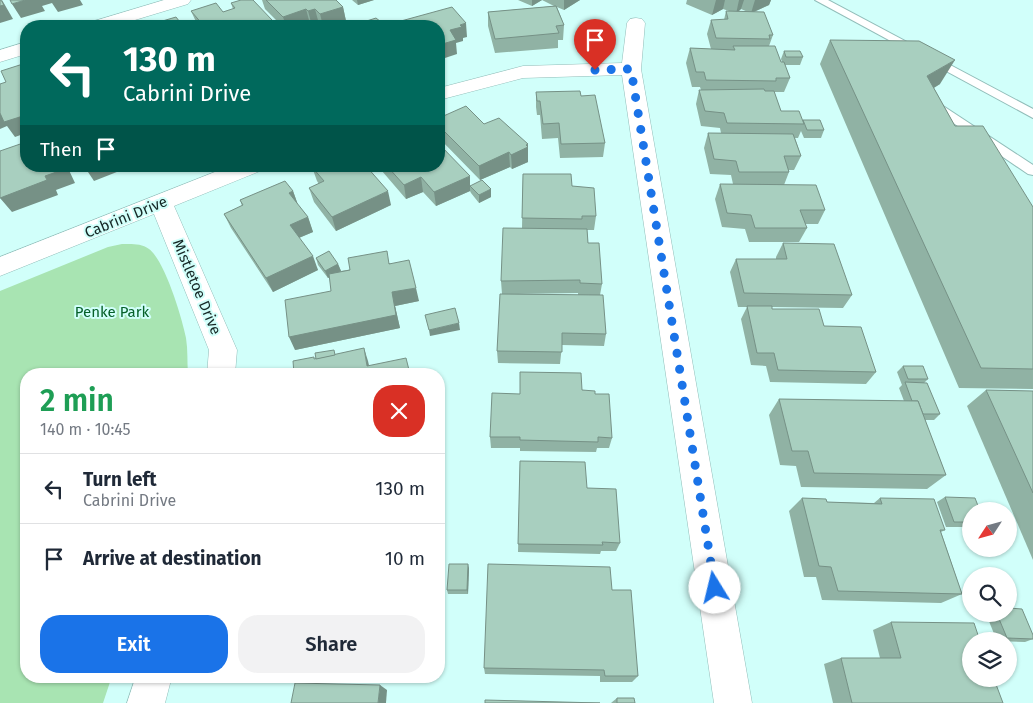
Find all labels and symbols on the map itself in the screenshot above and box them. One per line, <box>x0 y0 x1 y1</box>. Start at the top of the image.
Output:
pin <box>574 19 616 70</box>
street label: Cabrini Drive <box>82 192 170 242</box>
street label: Mistletoe Drive <box>169 237 225 337</box>
park label: Penke Park <box>75 303 150 321</box>
north arrow <box>962 502 1018 558</box>
position arrow <box>688 561 740 613</box>

